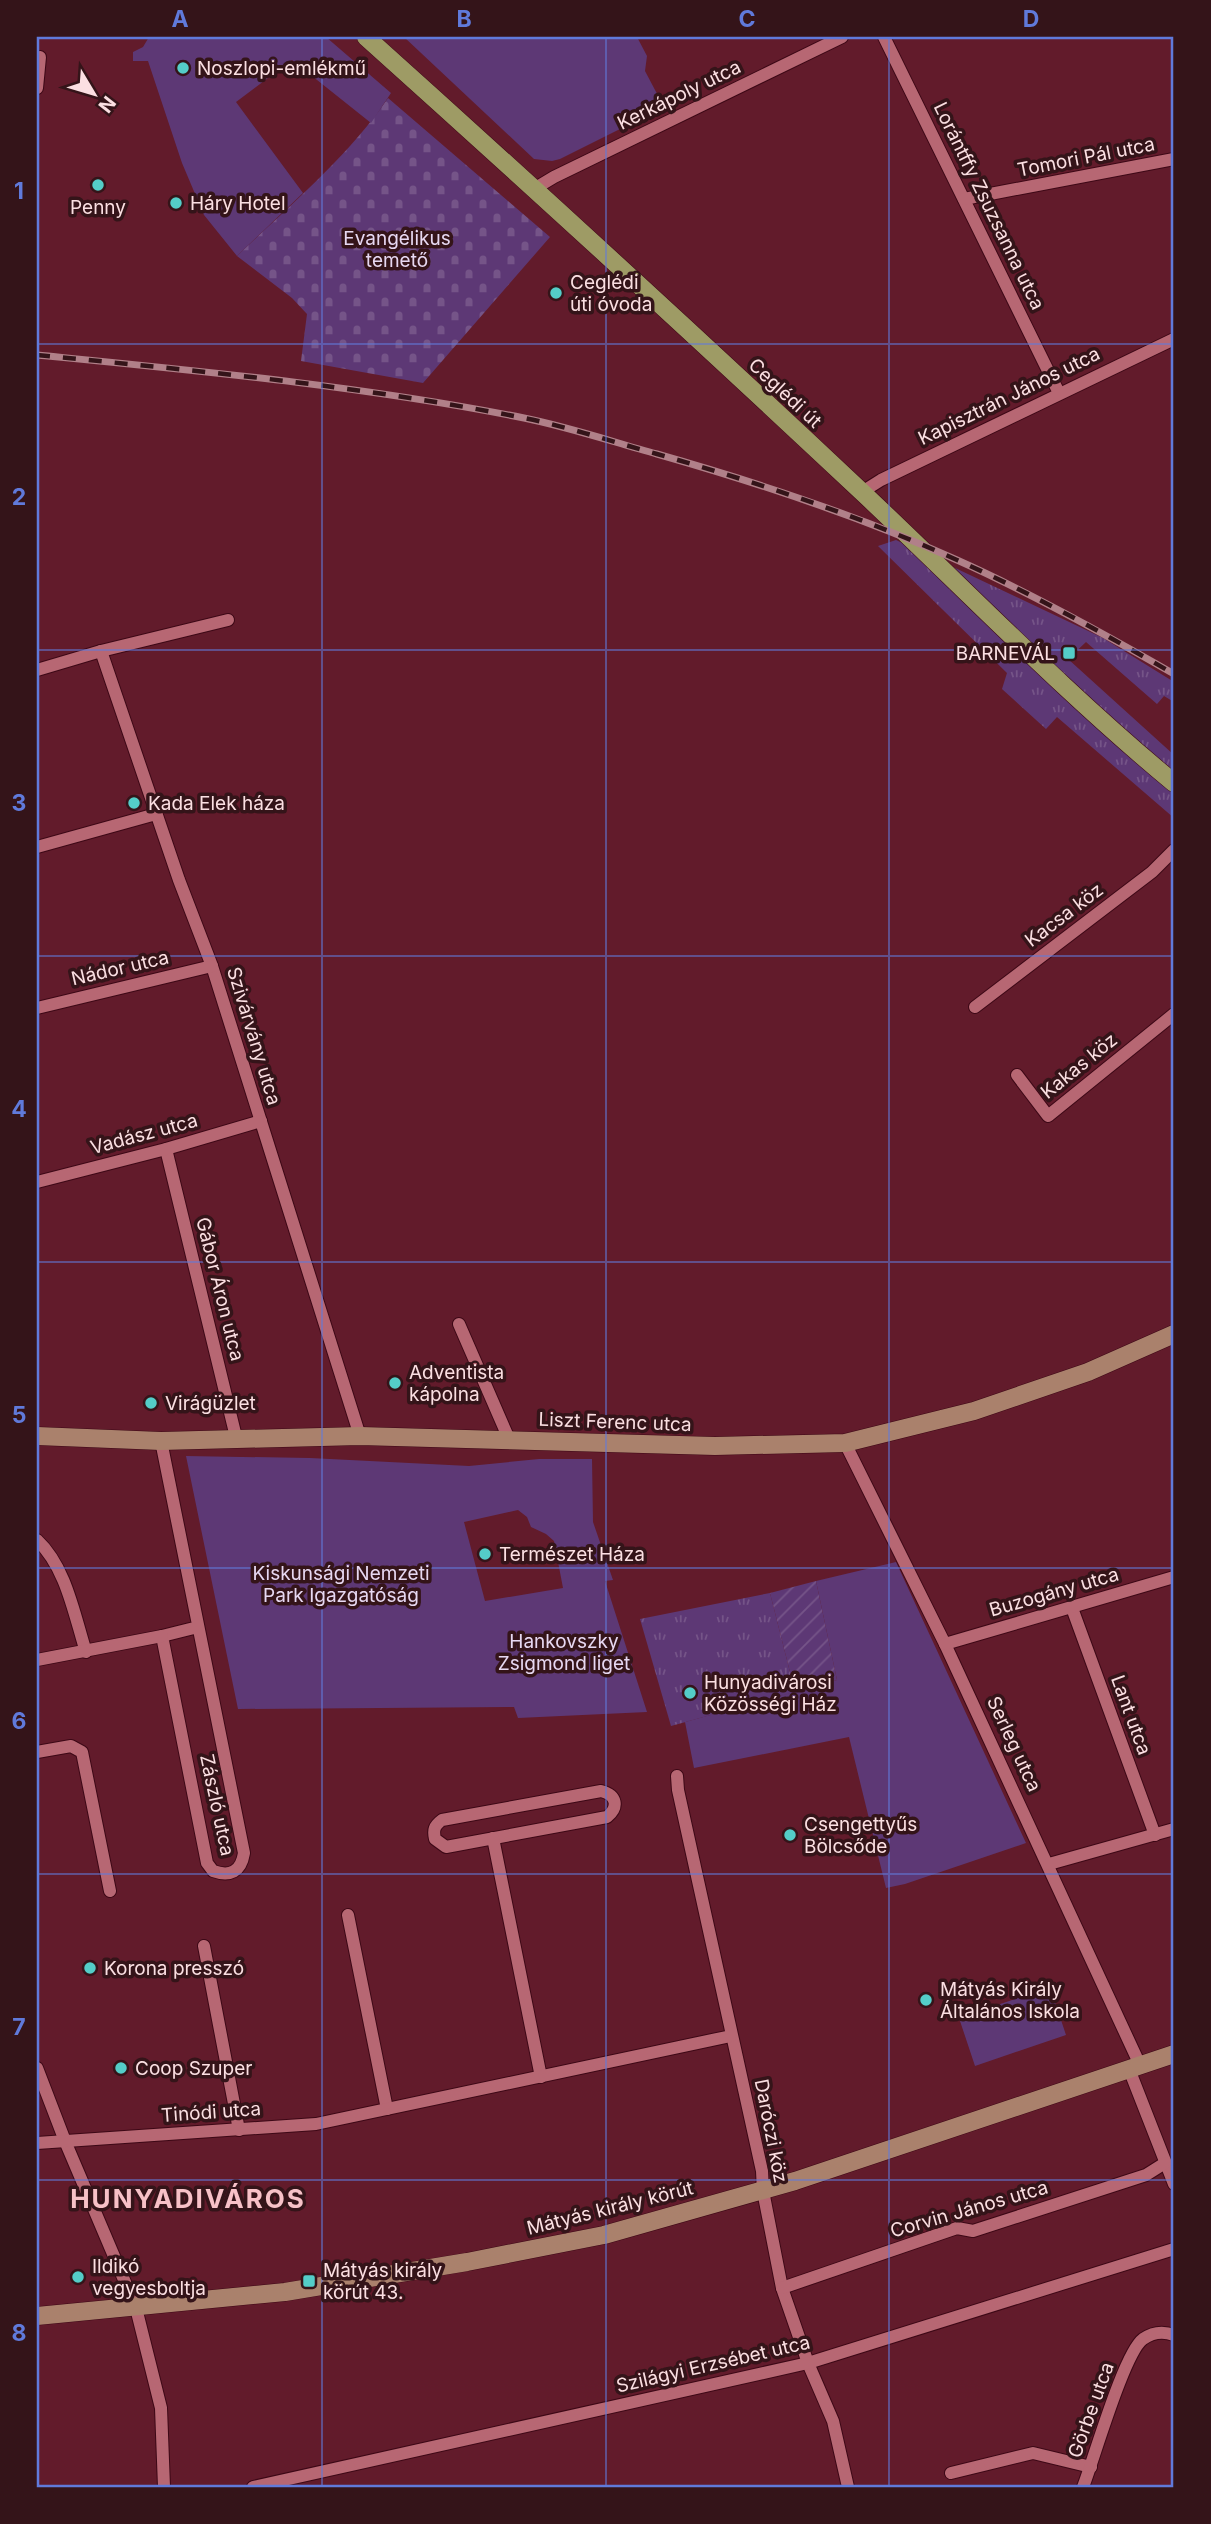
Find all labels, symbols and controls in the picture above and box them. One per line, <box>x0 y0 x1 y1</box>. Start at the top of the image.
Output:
text: A <box>171 5 189 33</box>
text: B <box>456 5 472 33</box>
text: C <box>738 5 756 33</box>
text: D <box>1023 5 1039 33</box>
street label: Kerkápoly utca <box>614 55 744 135</box>
place label: Noszlopi-emlékmű <box>197 57 366 80</box>
north arrow <box>60 60 130 130</box>
marker: Noszlopi-emlékmű <box>175 60 191 76</box>
text: N <box>93 91 121 117</box>
street label: Lorántffy Zsuzsanna utca <box>929 98 1049 314</box>
street label: Tomori Pál utca <box>1015 132 1157 182</box>
text: 1 <box>14 177 24 205</box>
marker: Penny <box>90 177 106 193</box>
place label: Háry Hotel <box>190 192 285 215</box>
marker: Háry Hotel <box>168 195 184 211</box>
place label: Penny <box>70 196 126 219</box>
park label: Evangélikus temető <box>343 227 451 272</box>
place label: Ceglédi úti óvoda <box>570 271 652 316</box>
marker: Ceglédi úti óvoda <box>548 285 564 301</box>
street label: Kapisztrán János utca <box>914 342 1104 450</box>
street label: Ceglédi út <box>744 353 826 433</box>
text: 2 <box>12 483 26 511</box>
place label: BARNEVÁL <box>956 641 1055 665</box>
marker: BARNEVÁL <box>1061 645 1077 661</box>
text: 3 <box>12 789 26 817</box>
place label: Kada Elek háza <box>148 792 285 815</box>
marker: Kada Elek háza <box>126 795 142 811</box>
street label: Kacsa köz <box>1020 878 1108 952</box>
street label: Nádor utca <box>69 946 171 990</box>
street label: Szivárvány utca <box>222 964 286 1108</box>
street label: Kakas köz <box>1036 1028 1122 1104</box>
text: 4 <box>11 1095 27 1123</box>
street label: Vadász utca <box>88 1109 200 1159</box>
street label: Gábor Áron utca <box>191 1215 250 1363</box>
place label: Adventista kápolna <box>409 1361 504 1406</box>
marker: Adventista kápolna <box>387 1375 403 1391</box>
place label: Virágüzlet <box>165 1392 256 1415</box>
marker: Virágüzlet <box>143 1395 159 1411</box>
text: 5 <box>12 1401 26 1429</box>
street label: Liszt Ferenc utca <box>538 1408 692 1436</box>
place label: Természet Háza <box>499 1543 645 1566</box>
marker: Természet Háza <box>477 1546 493 1562</box>
park label: Kiskunsági Nemzeti Park Igazgatóság <box>252 1562 430 1607</box>
street label: Buzogány utca <box>987 1563 1121 1621</box>
park label: Hankovszky Zsigmond liget <box>498 1630 630 1675</box>
place label: Hunyadivárosi Közösségi Ház <box>704 1671 837 1716</box>
street label: Lant utca <box>1106 1672 1156 1758</box>
marker: Hunyadivárosi Közösségi Ház <box>682 1685 698 1701</box>
street label: Serleg utca <box>982 1693 1046 1795</box>
text: 6 <box>12 1707 26 1735</box>
street label: Zászló utca <box>195 1752 239 1858</box>
place label: Csengettyűs Bölcsőde <box>804 1813 917 1858</box>
marker: Csengettyűs Bölcsőde <box>782 1827 798 1843</box>
place label: Korona presszó <box>104 1957 244 1980</box>
marker: Korona presszó <box>82 1960 98 1976</box>
place label: Mátyás Király Általános Iskola <box>940 1978 1080 2023</box>
marker: Mátyás Király Általános Iskola <box>918 1992 934 2008</box>
text: 7 <box>12 2013 26 2041</box>
place label: Coop Szuper <box>135 2057 252 2080</box>
marker: Coop Szuper <box>113 2060 129 2076</box>
street label: Daróczi köz <box>750 2077 792 2185</box>
street label: Tinódi utca <box>160 2097 262 2127</box>
street label: Corvin János utca <box>887 2175 1051 2243</box>
street label: Mátyás király körút <box>524 2176 696 2240</box>
district label: HUNYADIVÁROS <box>70 2183 306 2214</box>
place label: Ildikó vegyesboltja <box>92 2255 206 2300</box>
place label: Mátyás király körút 43. <box>323 2259 443 2304</box>
marker: Ildikó vegyesboltja <box>70 2269 86 2285</box>
marker: Mátyás király körút 43. <box>301 2273 317 2289</box>
text: 8 <box>12 2319 26 2347</box>
street label: Szilágyi Erzsébet utca <box>614 2330 812 2398</box>
street label: Görbe utca <box>1063 2359 1119 2461</box>

